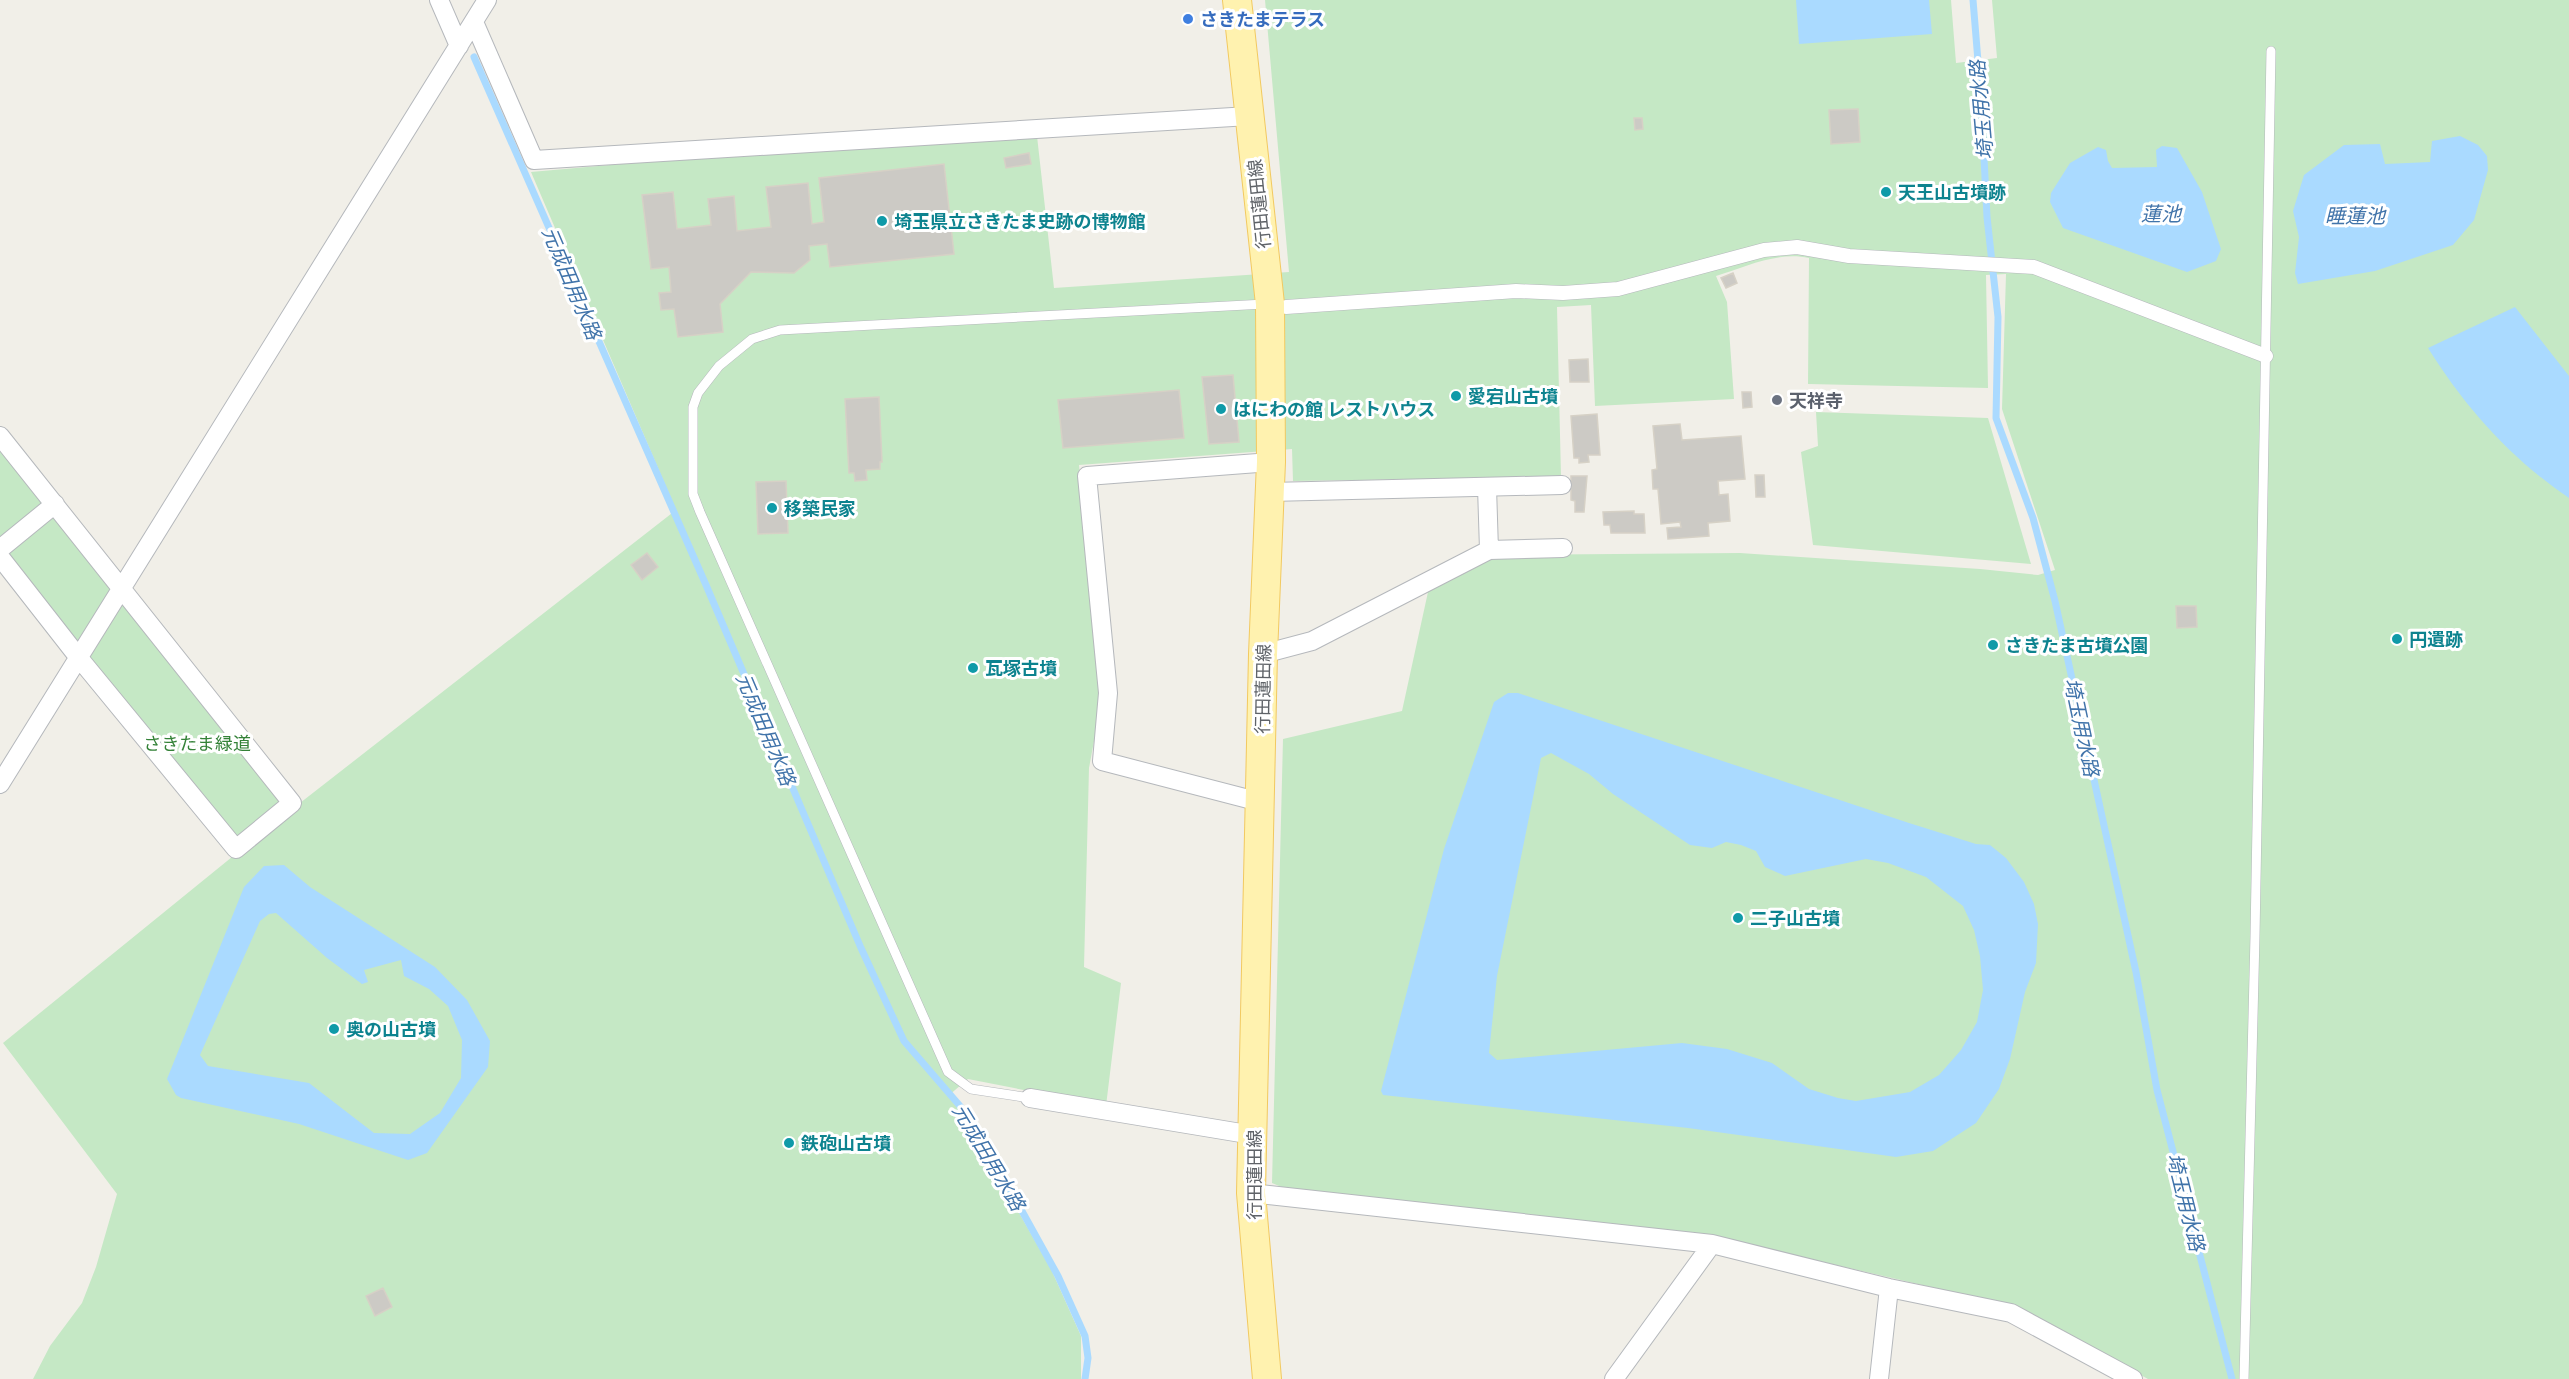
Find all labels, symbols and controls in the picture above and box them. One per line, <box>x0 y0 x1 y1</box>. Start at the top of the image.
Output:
place label: さきたまテラス <box>1200 8 1325 31</box>
marker: さきたまテラス <box>1181 12 1195 26</box>
water label: 埼玉用水路 <box>1963 57 1999 161</box>
street label: 行田蓮田線 <box>1243 158 1275 250</box>
place label: 天王山古墳跡 <box>1898 181 2006 204</box>
marker: 天王山古墳跡 <box>1879 185 1893 199</box>
water label: 蓮池 <box>2141 200 2183 227</box>
water label: 睡蓮池 <box>2325 202 2387 229</box>
place label: 埼玉県立さきたま史跡の博物館 <box>894 210 1145 233</box>
marker: 埼玉県立さきたま史跡の博物館 <box>875 214 889 228</box>
water label: 元成田用水路 <box>536 222 609 345</box>
place label: 愛宕山古墳 <box>1468 385 1558 408</box>
marker: 愛宕山古墳 <box>1449 389 1463 403</box>
place label: 天祥寺 <box>1789 389 1843 412</box>
marker: 天祥寺 <box>1770 393 1784 407</box>
place label: はにわの館 レストハウス <box>1233 398 1435 421</box>
marker: はにわの館 レストハウス <box>1214 402 1228 416</box>
place label: 移築民家 <box>784 497 856 520</box>
marker: 移築民家 <box>765 501 779 515</box>
place label: 円遺跡 <box>2409 628 2463 651</box>
marker: 円遺跡 <box>2390 632 2404 646</box>
place label: さきたま古墳公園 <box>2005 634 2148 657</box>
marker: さきたま古墳公園 <box>1986 638 2000 652</box>
street label: 行田蓮田線 <box>1251 644 1275 734</box>
place label: 瓦塚古墳 <box>985 657 1057 680</box>
marker: 瓦塚古墳 <box>966 661 980 675</box>
water label: 元成田用水路 <box>730 668 803 791</box>
water label: 埼玉用水路 <box>2058 675 2106 781</box>
park label: さきたま緑道 <box>143 732 251 755</box>
place label: 二子山古墳 <box>1750 907 1840 930</box>
marker: 二子山古墳 <box>1731 911 1745 925</box>
place label: 奥の山古墳 <box>346 1018 436 1041</box>
marker: 奥の山古墳 <box>327 1022 341 1036</box>
water label: 元成田用水路 <box>947 1099 1033 1217</box>
street label: 行田蓮田線 <box>1243 1130 1266 1220</box>
place label: 鉄砲山古墳 <box>800 1132 891 1155</box>
marker: 鉄砲山古墳 <box>782 1136 796 1150</box>
water label: 埼玉用水路 <box>2161 1150 2212 1256</box>

